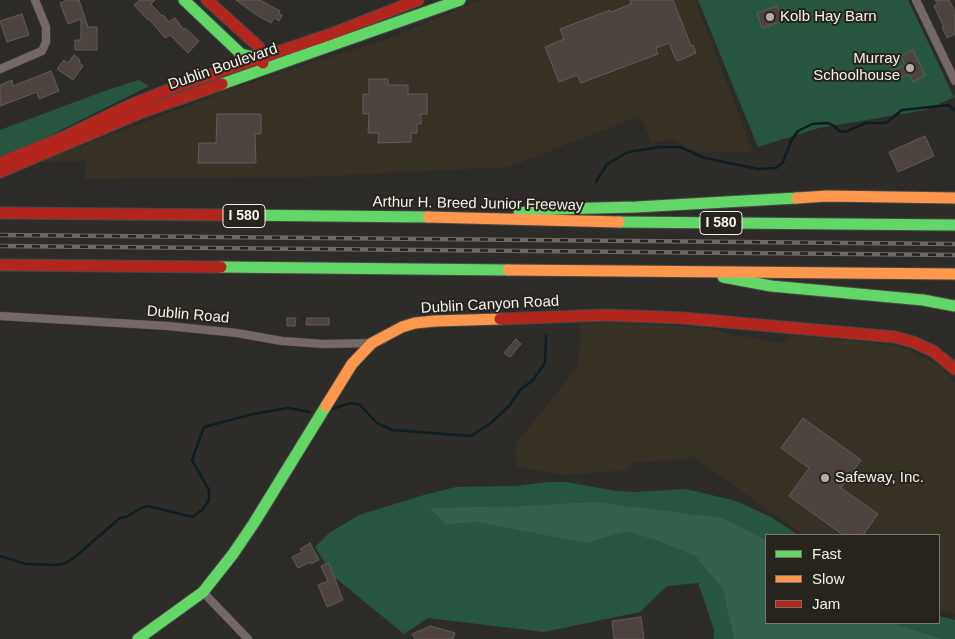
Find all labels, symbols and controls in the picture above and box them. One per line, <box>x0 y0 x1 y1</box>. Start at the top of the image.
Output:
place label: Kolb Hay Barn <box>780 8 877 26</box>
marker: Kolb Hay Barn <box>764 11 776 23</box>
street label: Dublin Boulevard <box>166 40 280 94</box>
place label: Murray Schoolhouse <box>813 50 900 85</box>
marker: Murray Schoolhouse <box>904 62 916 74</box>
street label: Arthur H. Breed Junior Freeway <box>372 193 584 215</box>
road number: I 580 <box>223 205 265 228</box>
road number: I 580 <box>700 212 742 234</box>
street label: Dublin Canyon Road <box>420 292 560 318</box>
street label: Dublin Road <box>146 302 230 328</box>
place label: Safeway, Inc. <box>835 469 924 487</box>
marker: Safeway, Inc. <box>819 472 831 484</box>
legend <box>765 534 940 624</box>
text: Fast <box>812 545 841 562</box>
text: Slow <box>812 570 845 587</box>
text: Jam <box>812 595 840 612</box>

